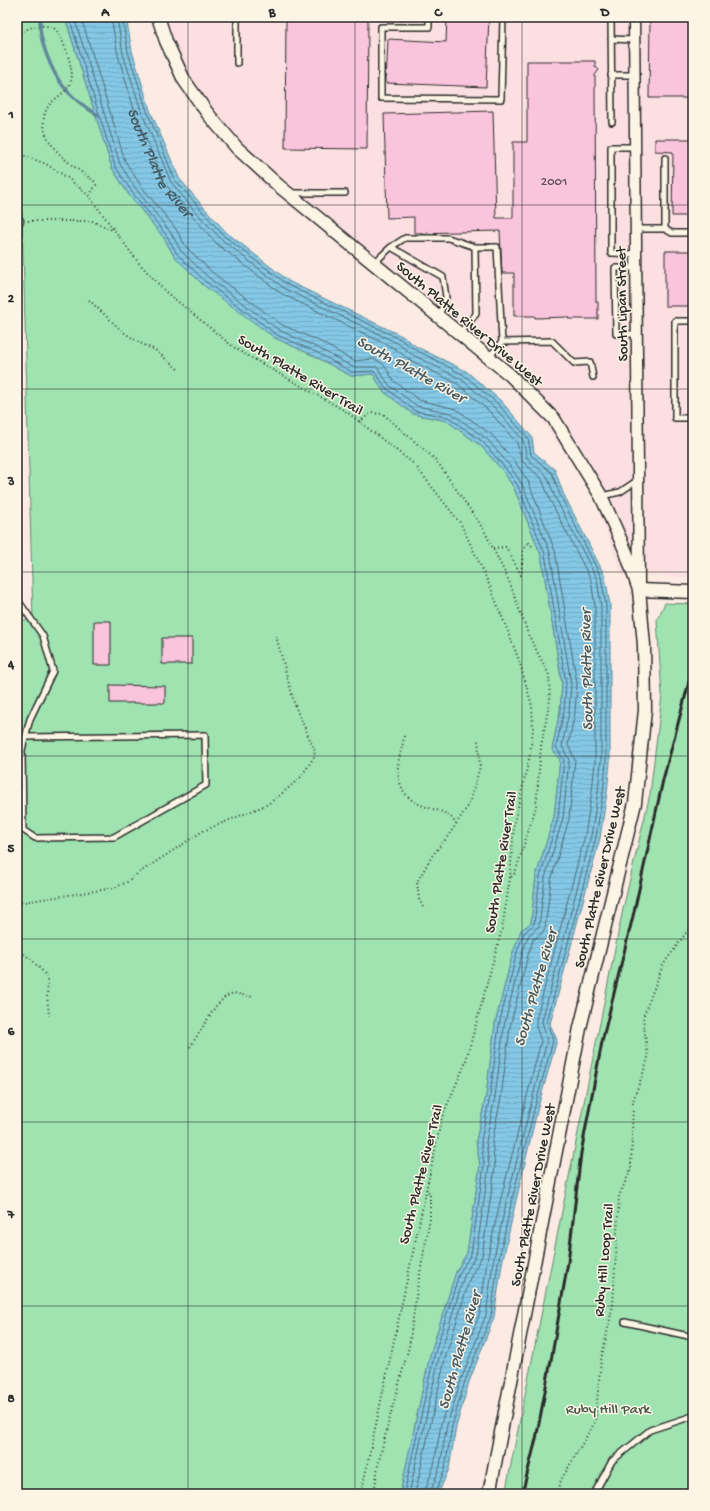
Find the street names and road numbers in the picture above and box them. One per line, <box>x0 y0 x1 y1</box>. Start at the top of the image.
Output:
street label: South Lipan Street <box>613 245 633 361</box>
street label: South Platte River Drive West <box>393 256 547 390</box>
street label: South Platte River Trail <box>234 331 366 420</box>
street label: South Platte River Drive West <box>571 783 631 970</box>
street label: South Platte River Trail <box>482 790 522 934</box>
street label: South Platte River Drive West <box>507 1101 561 1288</box>
street label: South Platte River Trail <box>396 1103 448 1246</box>
street label: Ruby Hill Loop Trail <box>591 1203 619 1318</box>

